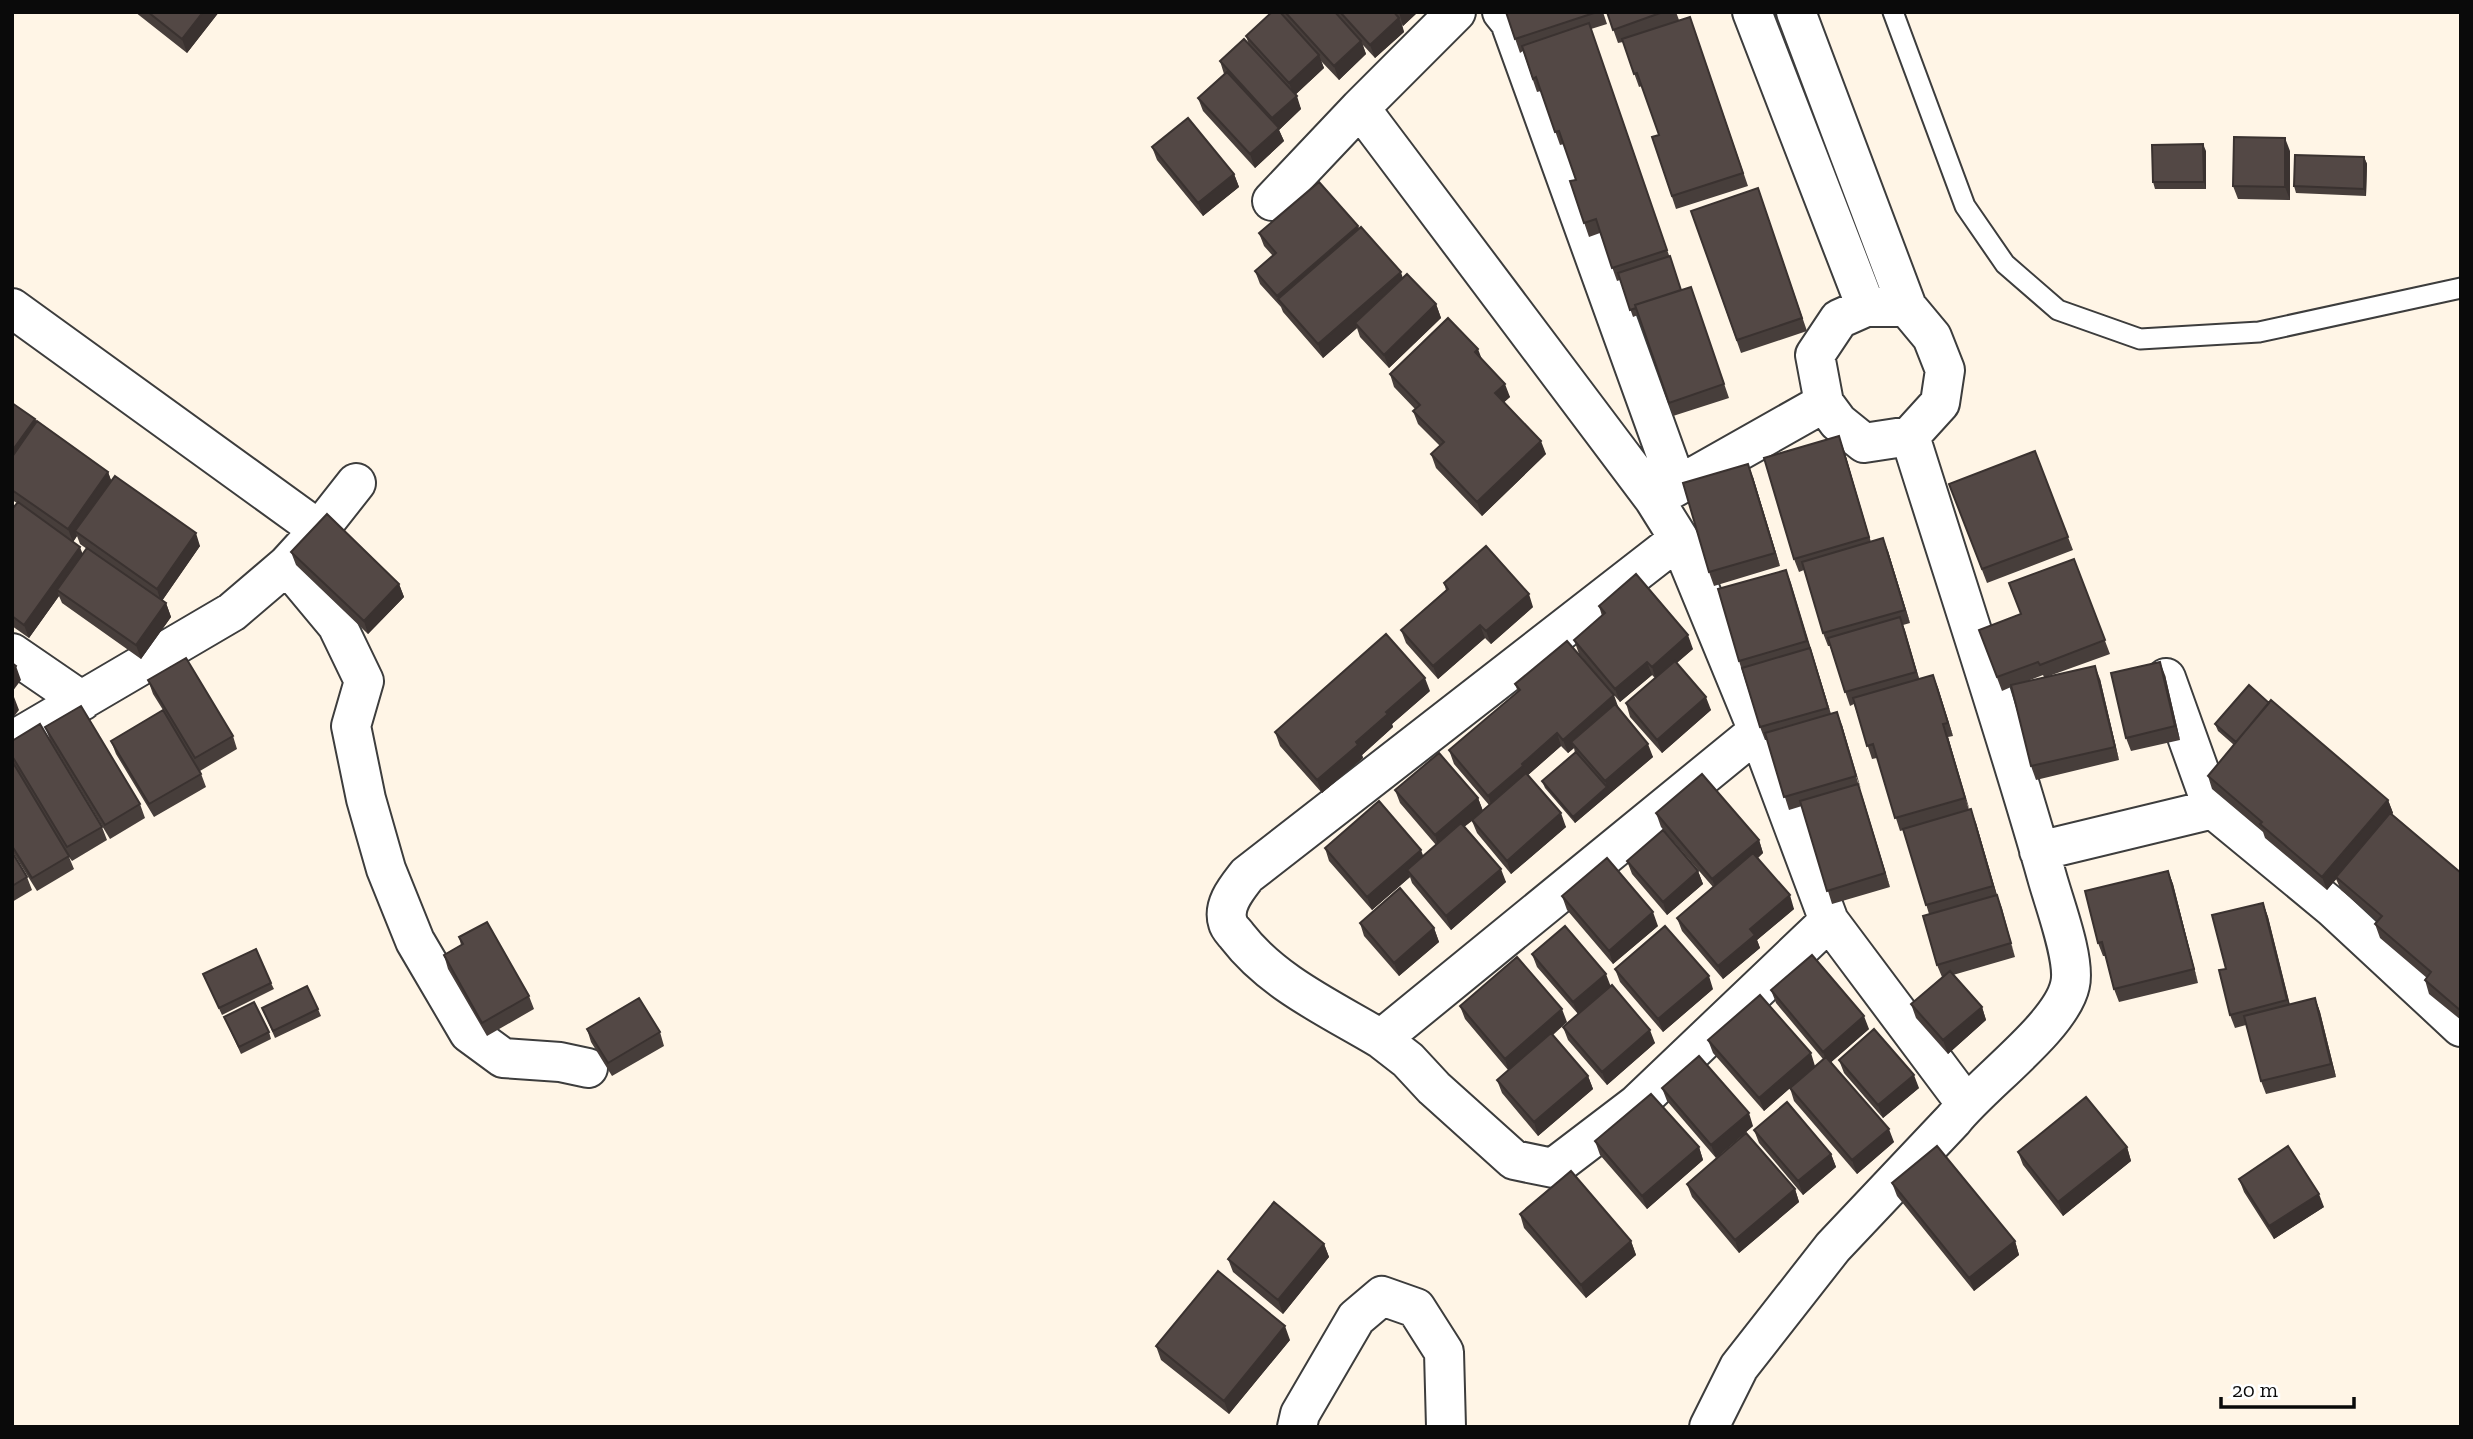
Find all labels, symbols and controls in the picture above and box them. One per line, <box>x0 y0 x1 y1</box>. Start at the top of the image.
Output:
scale bar <box>2221 1366 2354 1410</box>
text: 20 m <box>2232 1377 2278 1402</box>

